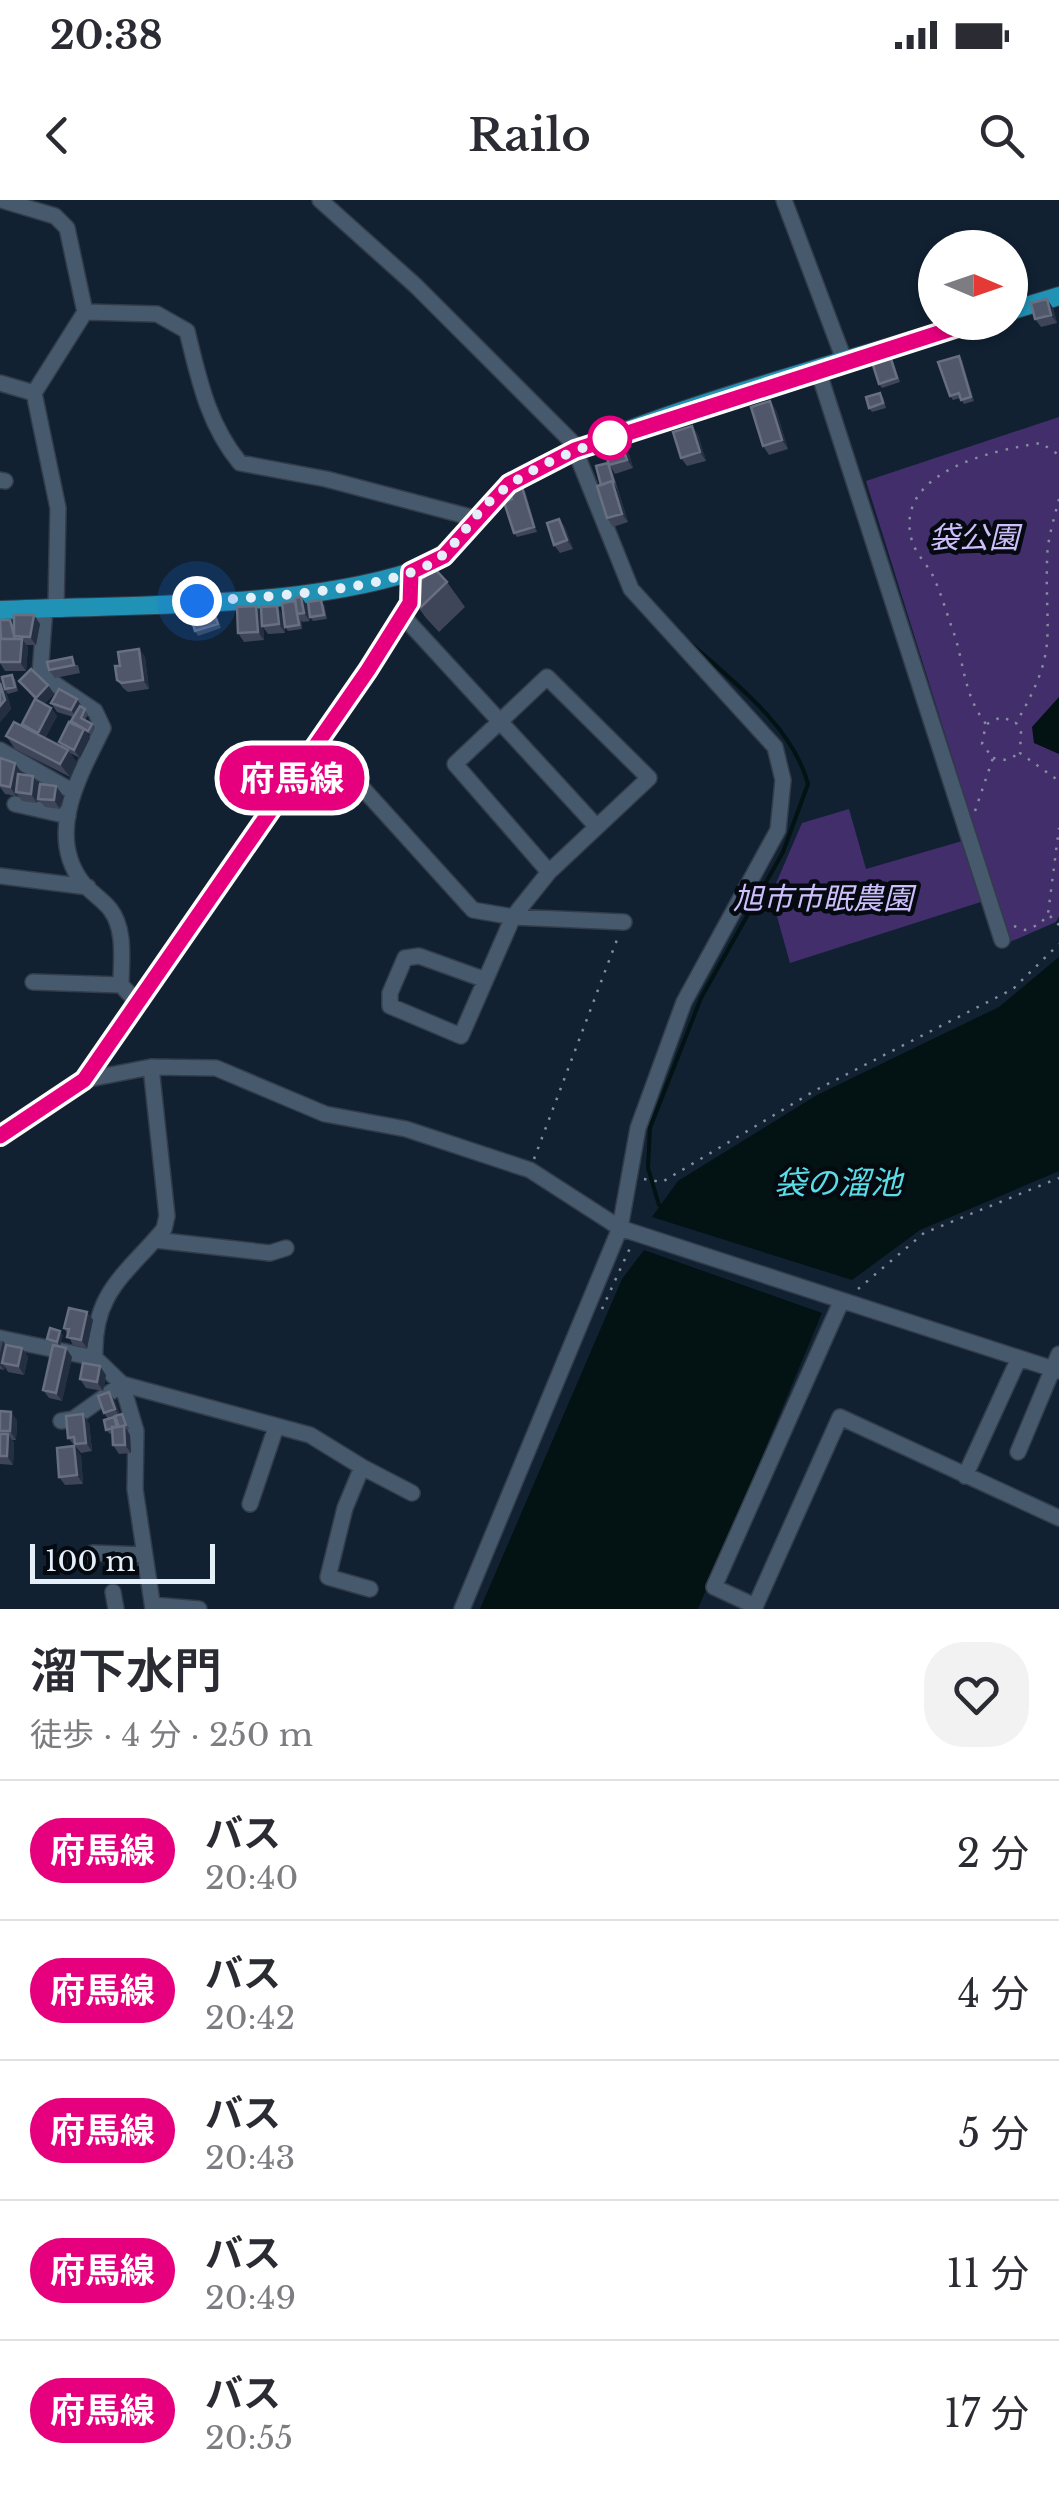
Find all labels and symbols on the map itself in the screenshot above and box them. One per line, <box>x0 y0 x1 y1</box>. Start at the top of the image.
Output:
north arrow <box>918 230 1028 340</box>
unlabelled marker <box>589 417 631 459</box>
park label: 袋公園 <box>929 519 1023 556</box>
your location <box>172 576 222 626</box>
line badge: 府馬線 <box>234 746 350 810</box>
park label: 旭市市眠農園 <box>733 880 917 917</box>
water label: 袋の溜池 <box>774 1163 905 1203</box>
scale bar <box>30 1539 215 1584</box>

